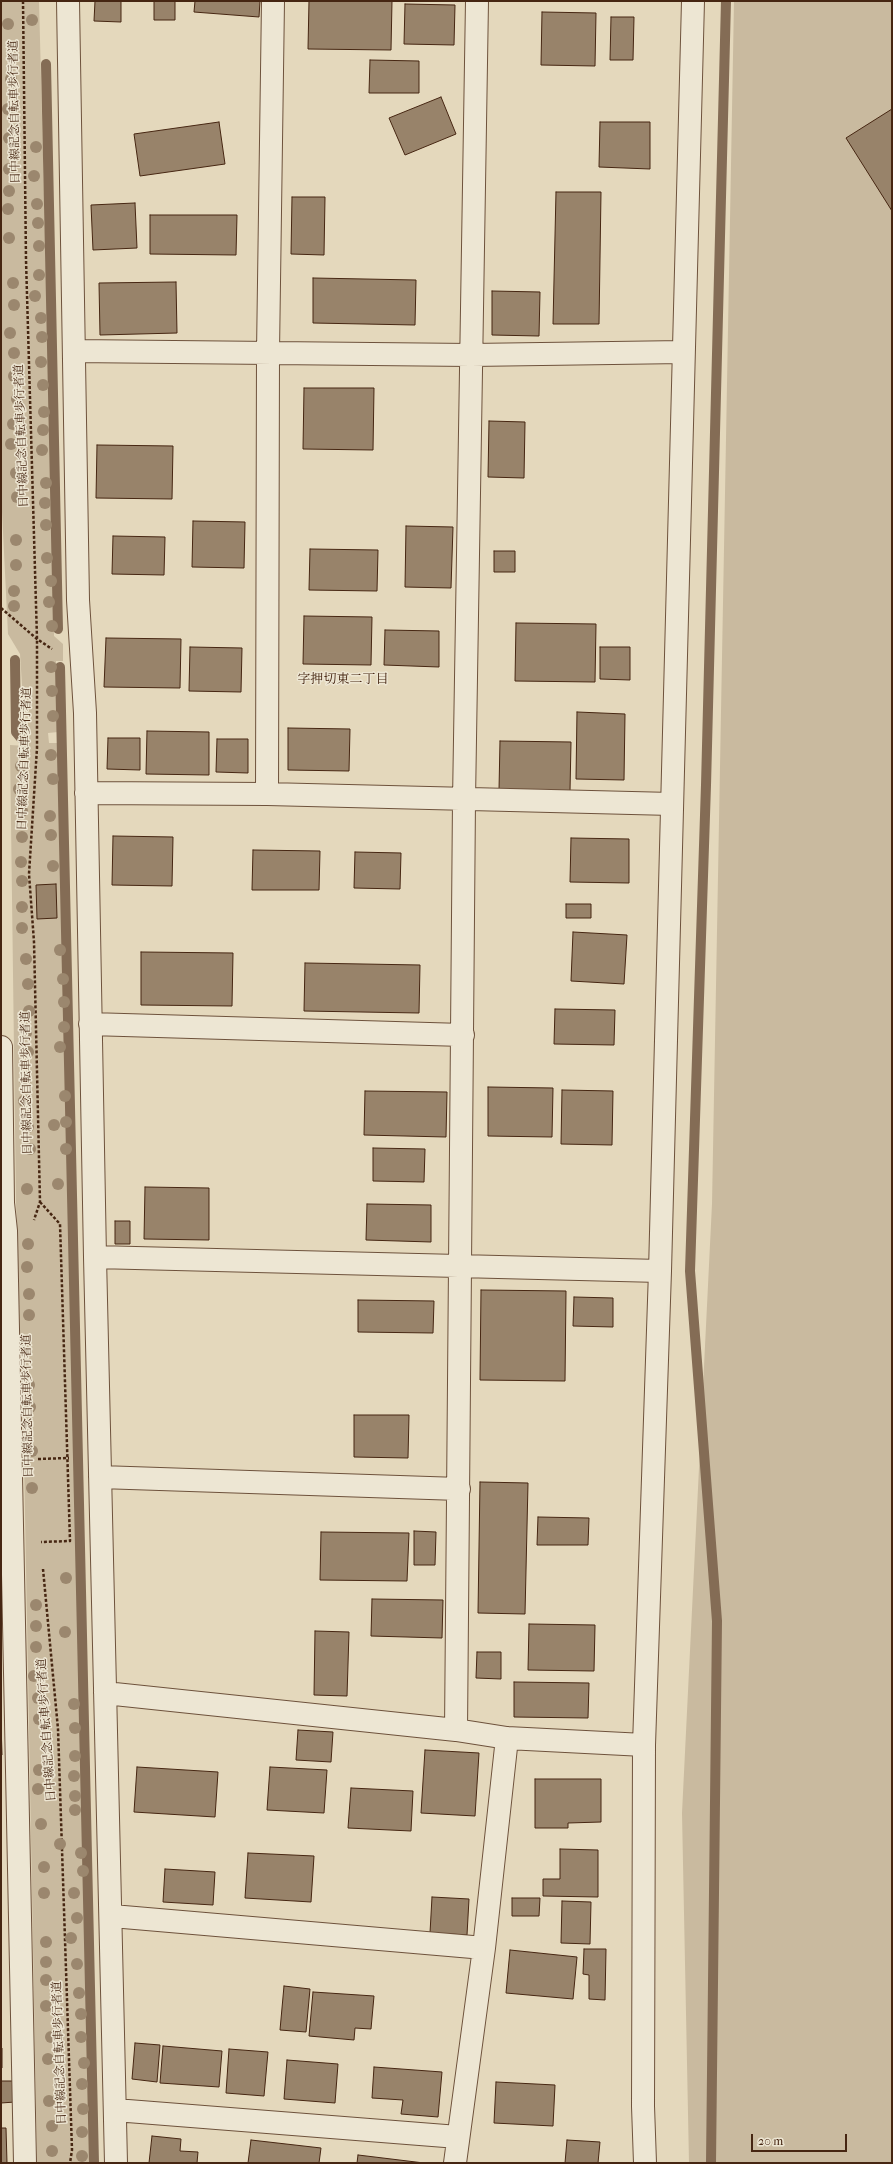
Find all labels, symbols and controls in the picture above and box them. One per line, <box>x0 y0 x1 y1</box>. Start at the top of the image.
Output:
street label: 日中線記念自転車歩行者道 <box>7 40 23 184</box>
street label: 日中線記念自転車歩行者道 <box>12 364 32 508</box>
district label: 字押切東二丁目 <box>298 672 388 688</box>
street label: 日中線記念自転車歩行者道 <box>15 687 35 831</box>
street label: 日中線記念自転車歩行者道 <box>19 1011 35 1155</box>
street label: 日中線記念自転車歩行者道 <box>20 1334 36 1478</box>
street label: 日中線記念自転車歩行者道 <box>35 1658 59 1802</box>
street label: 日中線記念自転車歩行者道 <box>50 1981 70 2125</box>
scale bar <box>753 2126 849 2152</box>
text: 20 m <box>758 2134 783 2148</box>

